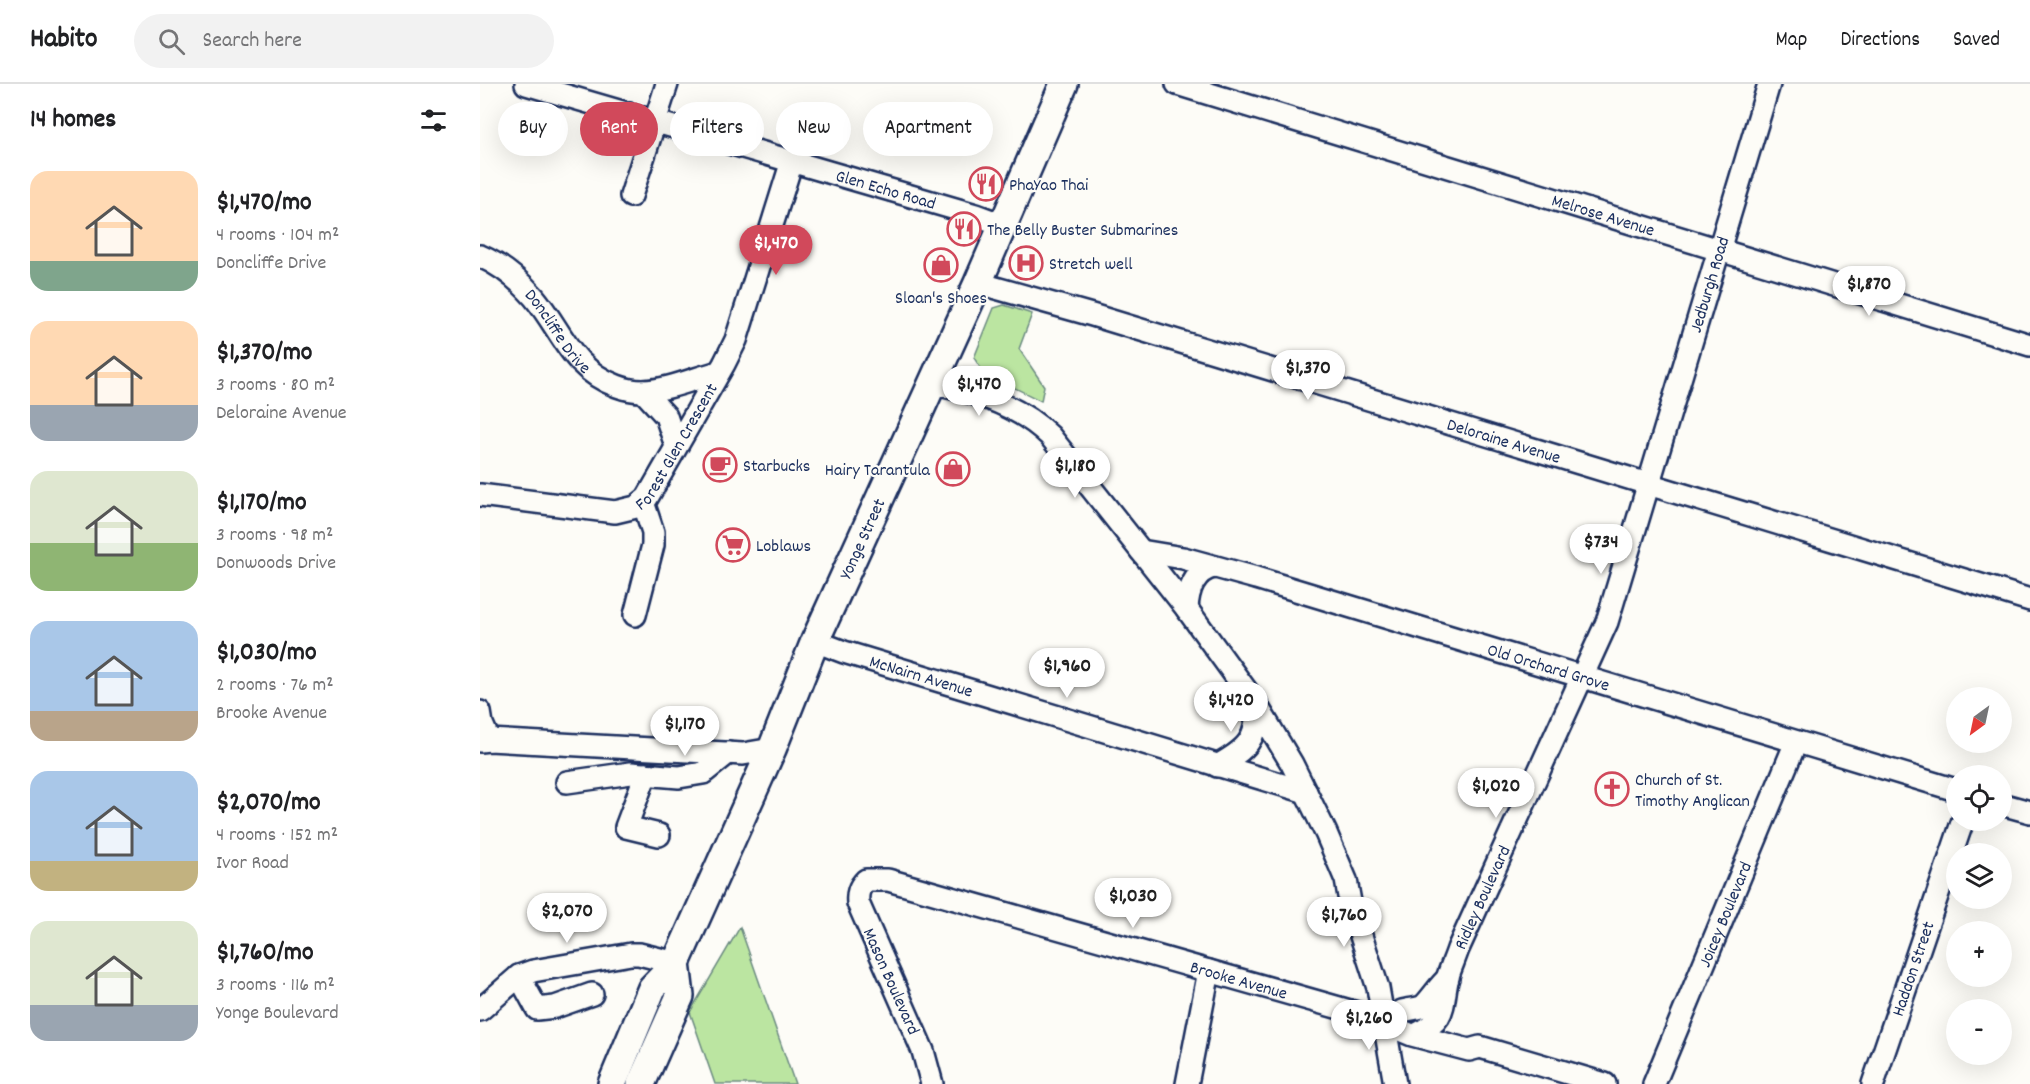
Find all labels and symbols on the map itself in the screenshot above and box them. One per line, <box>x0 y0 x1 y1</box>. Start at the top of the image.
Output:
street label: Glen Echo Road <box>832 165 938 218</box>
restaurant icon: PhaYao Thai <box>968 166 1004 202</box>
place label: PhaYao Thai <box>1009 174 1088 199</box>
street label: Melrose Avenue <box>1548 189 1657 244</box>
restaurant icon: The Belly Buster Submarines <box>946 211 982 247</box>
place label: The Belly Buster Submarines <box>987 219 1178 244</box>
pin: $1,470 <box>727 225 825 276</box>
street label: Jedburgh Road <box>1685 234 1737 336</box>
hospital icon: Stretch well <box>1008 245 1044 281</box>
shop icon: Sloan's Shoes <box>923 247 959 283</box>
place label: Stretch well <box>1049 253 1133 278</box>
pin: $1,870 <box>1820 266 1918 317</box>
street label: Doncliffe Drive <box>518 284 595 381</box>
place label: Sloan's Shoes <box>895 287 987 312</box>
pin: $1,370 <box>1259 350 1357 401</box>
pin: $1,470 <box>930 366 1028 417</box>
street label: Forest Glen Crescent <box>631 379 726 518</box>
street label: Deloraine Avenue <box>1443 414 1563 472</box>
cafe icon: Starbucks <box>702 447 738 483</box>
pin: $1,180 <box>1026 448 1124 499</box>
shop icon: Hairy Tarantula <box>935 451 971 487</box>
place label: Starbucks <box>743 455 810 480</box>
place label: Hairy Tarantula <box>825 459 931 484</box>
street label: Yonge Street <box>835 495 893 584</box>
pin: $734 <box>1565 524 1637 575</box>
supermarket icon: Loblaws <box>715 527 751 563</box>
place label: Loblaws <box>756 535 811 560</box>
street label: Old Orchard Grove <box>1484 639 1612 699</box>
pin: $1,960 <box>1018 648 1116 699</box>
street label: McNairn Avenue <box>866 650 976 705</box>
pin: $1,420 <box>1182 682 1280 733</box>
north arrow <box>1946 687 2012 753</box>
pin: $1,170 <box>636 706 734 757</box>
pin: $1,020 <box>1447 768 1545 819</box>
place label: Church of St. Timothy Anglican <box>1635 769 1750 815</box>
church icon: Church of St. Timothy Anglican <box>1594 771 1630 807</box>
street label: Ridley Boulevard <box>1449 842 1518 954</box>
street label: Joicey Boulevard <box>1694 858 1760 972</box>
pin: $1,030 <box>1084 878 1182 929</box>
pin: $2,070 <box>518 893 616 944</box>
pin: $1,760 <box>1295 897 1393 948</box>
street label: Haddon Street <box>1887 918 1943 1020</box>
street label: Mason Boulevard <box>855 925 924 1039</box>
street label: Brooke Avenue <box>1187 956 1290 1008</box>
pin: $1,260 <box>1320 1000 1418 1051</box>

